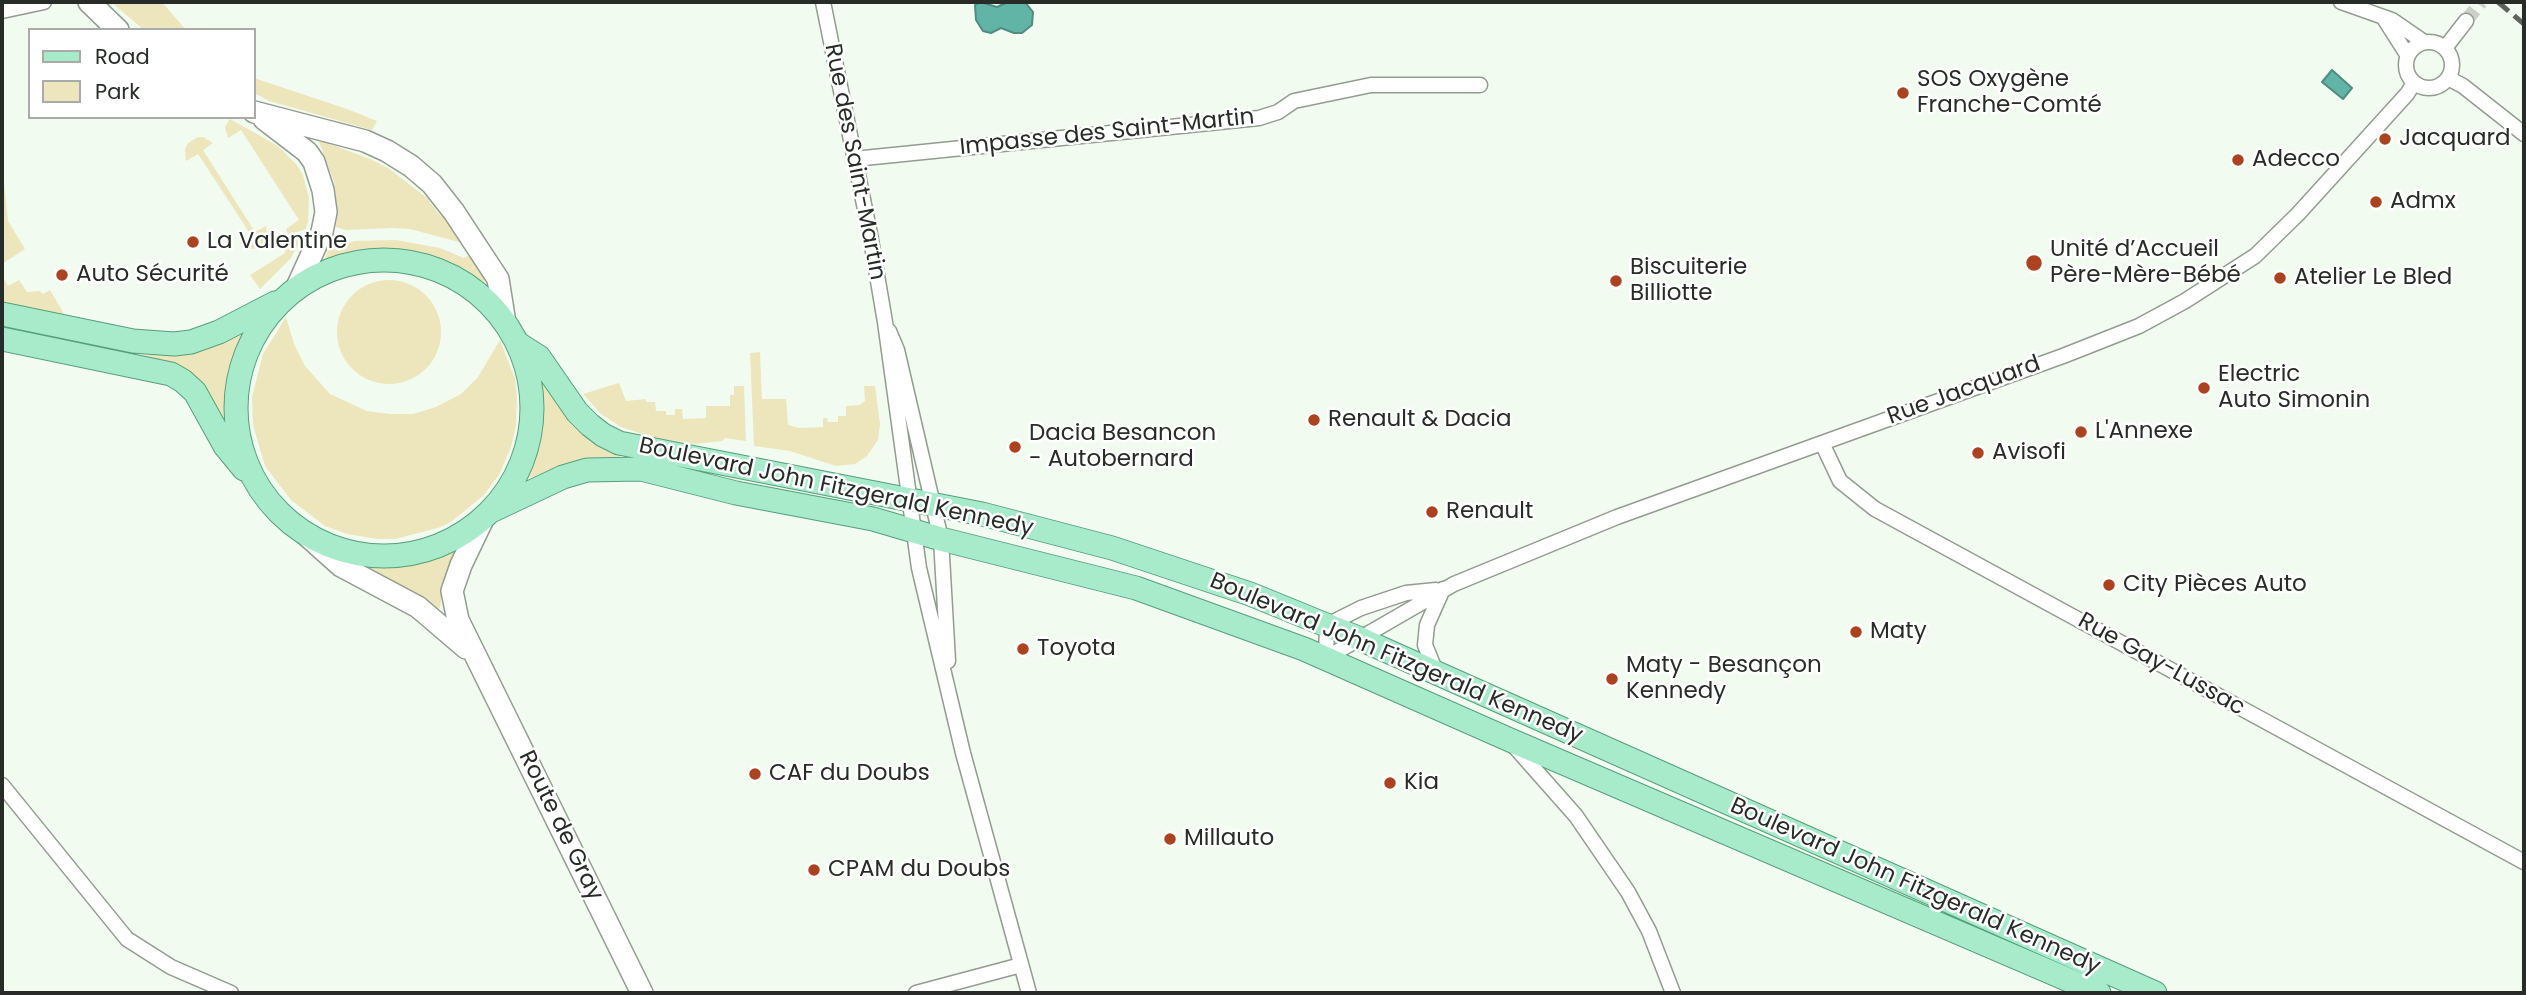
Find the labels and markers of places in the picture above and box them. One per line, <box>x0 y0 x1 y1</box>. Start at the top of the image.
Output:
place label: SOS Oxygène Franche-Comté <box>1917 66 2102 120</box>
marker: SOS Oxygène Franche-Comté <box>1895 85 1911 101</box>
place label: Jacquard <box>2399 125 2511 153</box>
marker: Jacquard <box>2377 131 2393 147</box>
place label: Adecco <box>2252 146 2340 174</box>
marker: Adecco <box>2230 152 2246 168</box>
place label: Admx <box>2390 188 2456 216</box>
marker: Admx <box>2368 194 2384 210</box>
place label: La Valentine <box>207 228 347 256</box>
marker: La Valentine <box>185 234 201 250</box>
place label: Unité d’Accueil Père-Mère-Bébé <box>2050 236 2241 290</box>
marker: Unité d’Accueil Père-Mère-Bébé <box>2024 253 2044 273</box>
place label: Biscuiterie Billiotte <box>1630 254 1747 308</box>
place label: Auto Sécurité <box>76 261 229 289</box>
place label: Atelier Le Bled <box>2294 264 2452 292</box>
marker: Auto Sécurité <box>54 267 70 283</box>
marker: Atelier Le Bled <box>2272 270 2288 286</box>
marker: Biscuiterie Billiotte <box>1608 273 1624 289</box>
place label: Electric Auto Simonin <box>2218 361 2370 415</box>
marker: Electric Auto Simonin <box>2196 380 2212 396</box>
place label: Renault & Dacia <box>1328 406 1512 434</box>
marker: Renault & Dacia <box>1306 412 1322 428</box>
place label: L'Annexe <box>2095 418 2193 446</box>
place label: Dacia Besancon - Autobernard <box>1029 420 1216 474</box>
marker: L'Annexe <box>2073 424 2089 440</box>
marker: Dacia Besancon - Autobernard <box>1007 439 1023 455</box>
place label: Avisofi <box>1992 439 2066 467</box>
marker: Avisofi <box>1970 445 1986 461</box>
place label: Renault <box>1446 498 1533 526</box>
marker: Renault <box>1424 504 1440 520</box>
place label: City Pièces Auto <box>2123 571 2307 599</box>
marker: City Pièces Auto <box>2101 577 2117 593</box>
place label: Maty <box>1870 618 1927 646</box>
marker: Maty <box>1848 624 1864 640</box>
place label: Toyota <box>1037 635 1116 663</box>
marker: Toyota <box>1015 641 1031 657</box>
place label: Maty - Besançon Kennedy <box>1626 652 1822 706</box>
marker: Maty - Besançon Kennedy <box>1604 671 1620 687</box>
place label: CAF du Doubs <box>769 760 930 788</box>
marker: CAF du Doubs <box>747 766 763 782</box>
place label: Kia <box>1404 769 1439 797</box>
marker: Kia <box>1382 775 1398 791</box>
place label: Millauto <box>1184 825 1274 853</box>
marker: Millauto <box>1162 831 1178 847</box>
place label: CPAM du Doubs <box>828 856 1010 884</box>
marker: CPAM du Doubs <box>806 862 822 878</box>

